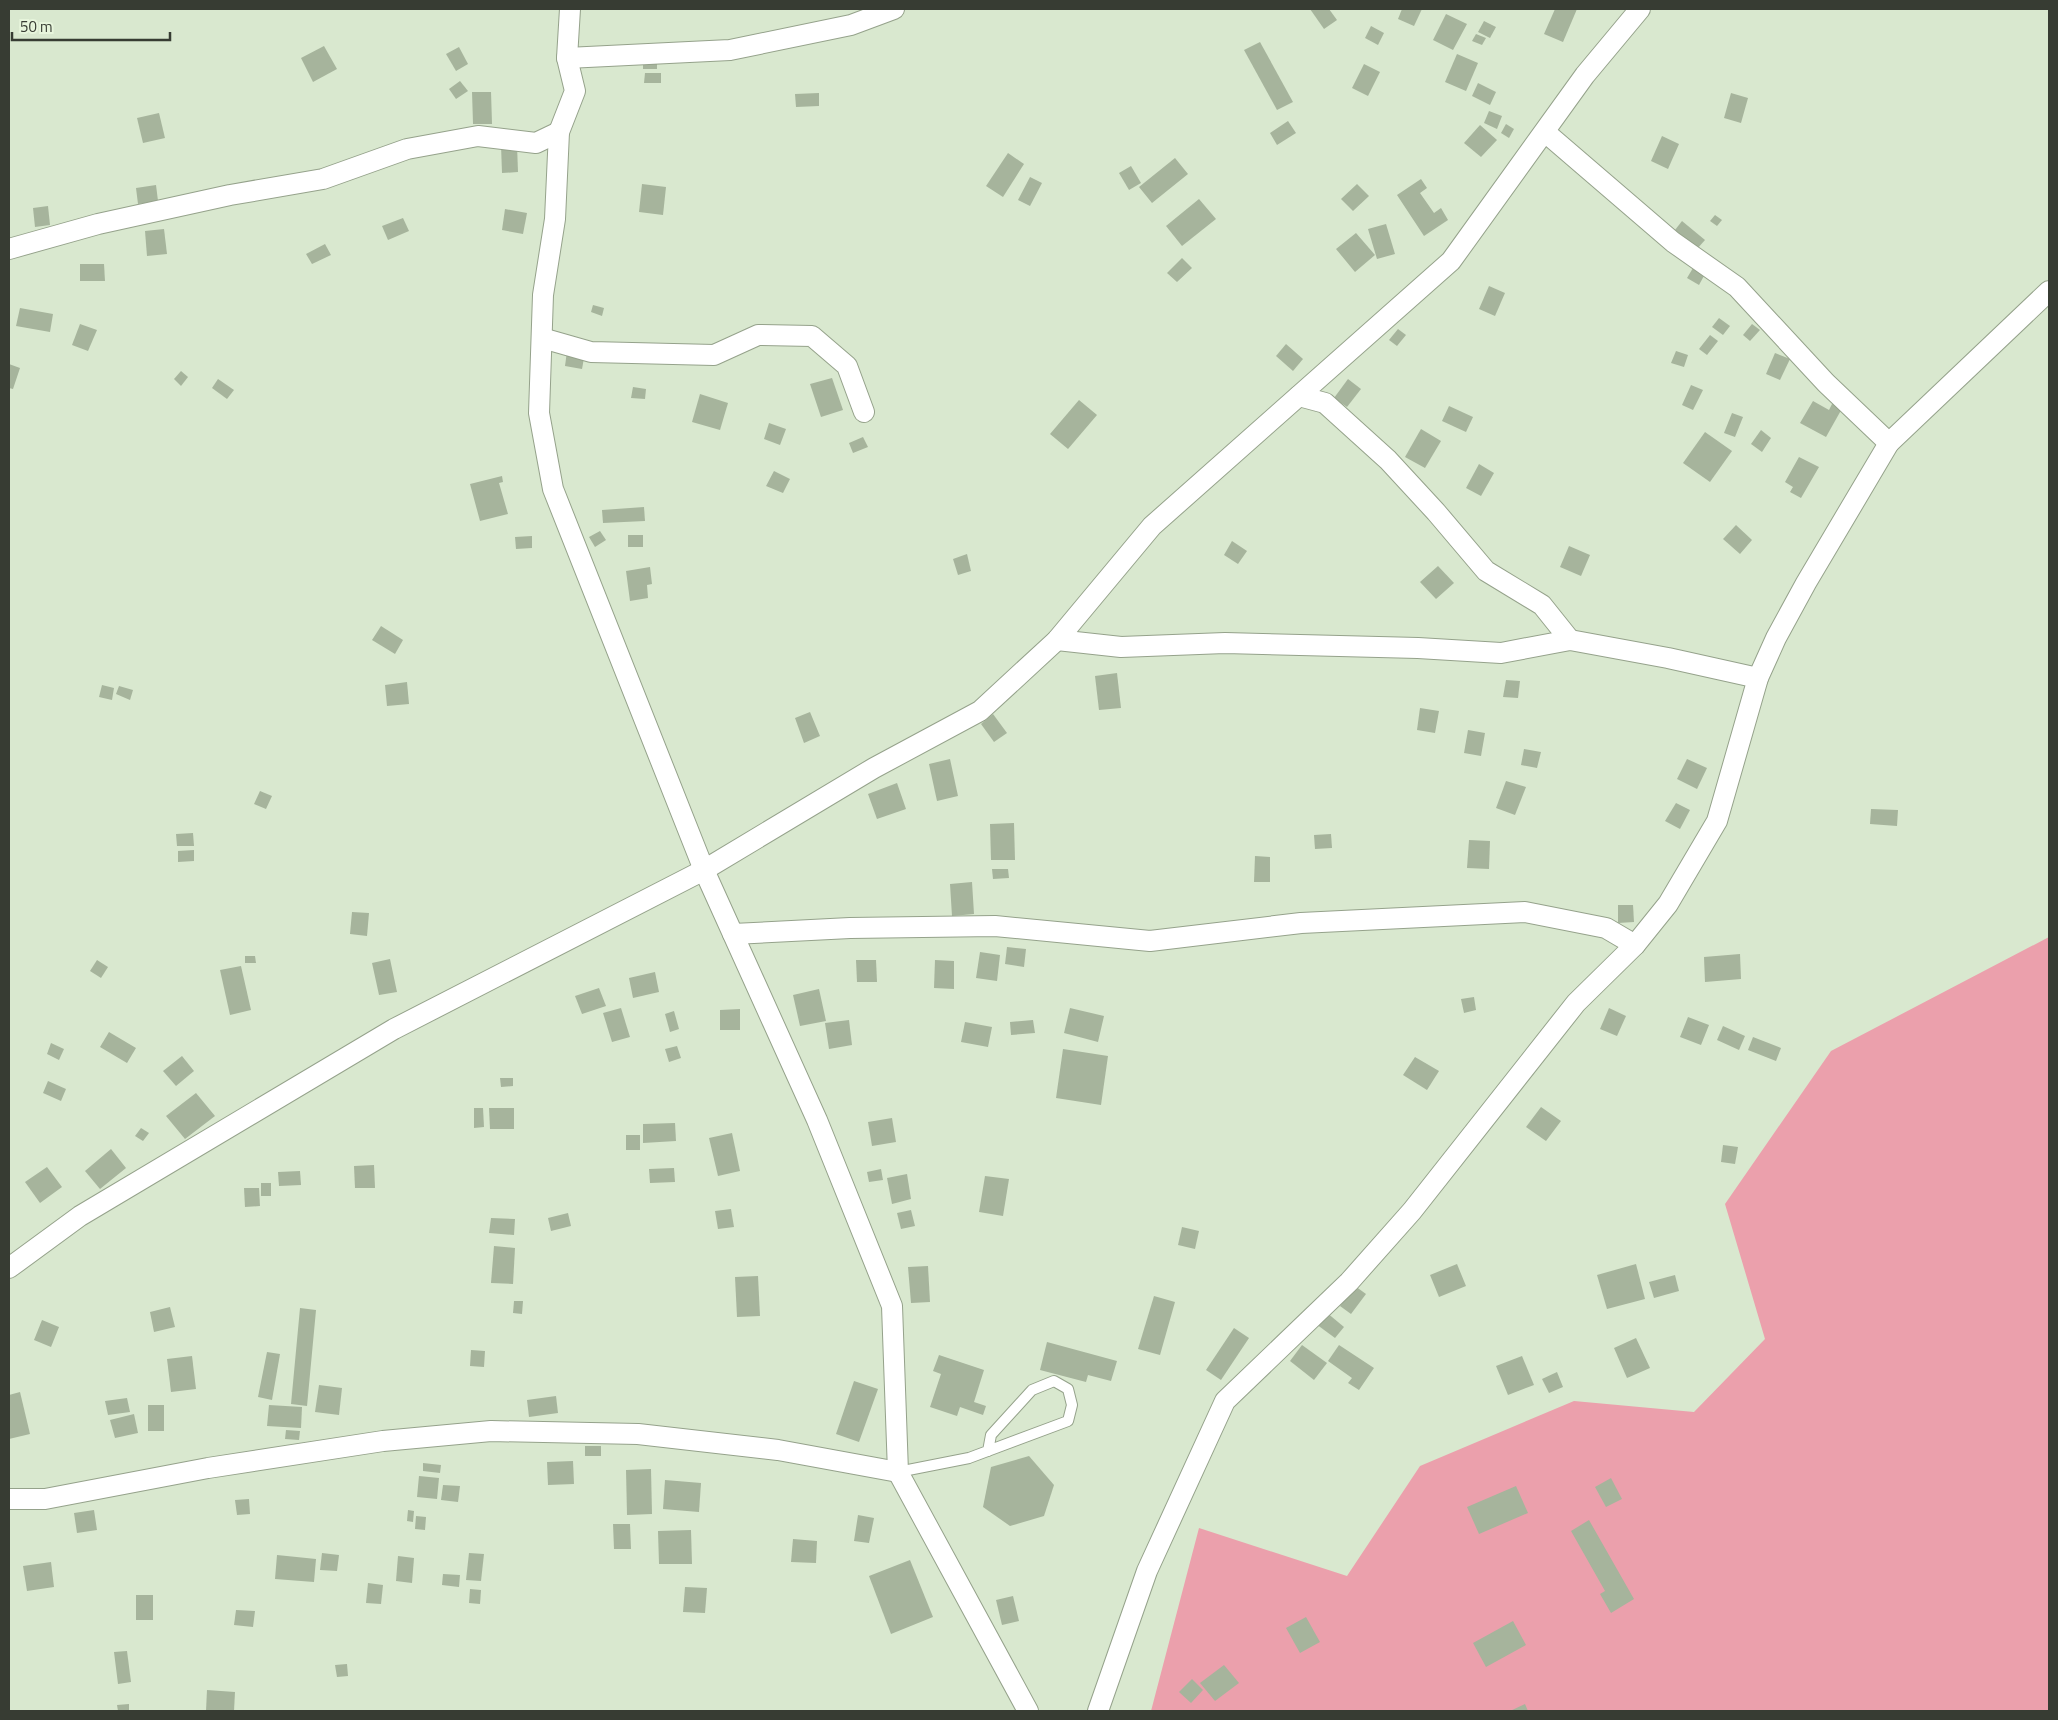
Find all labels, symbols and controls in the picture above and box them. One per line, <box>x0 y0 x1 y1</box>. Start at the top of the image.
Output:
scale bar <box>12 10 170 42</box>
text: 50 m <box>20 15 53 38</box>

